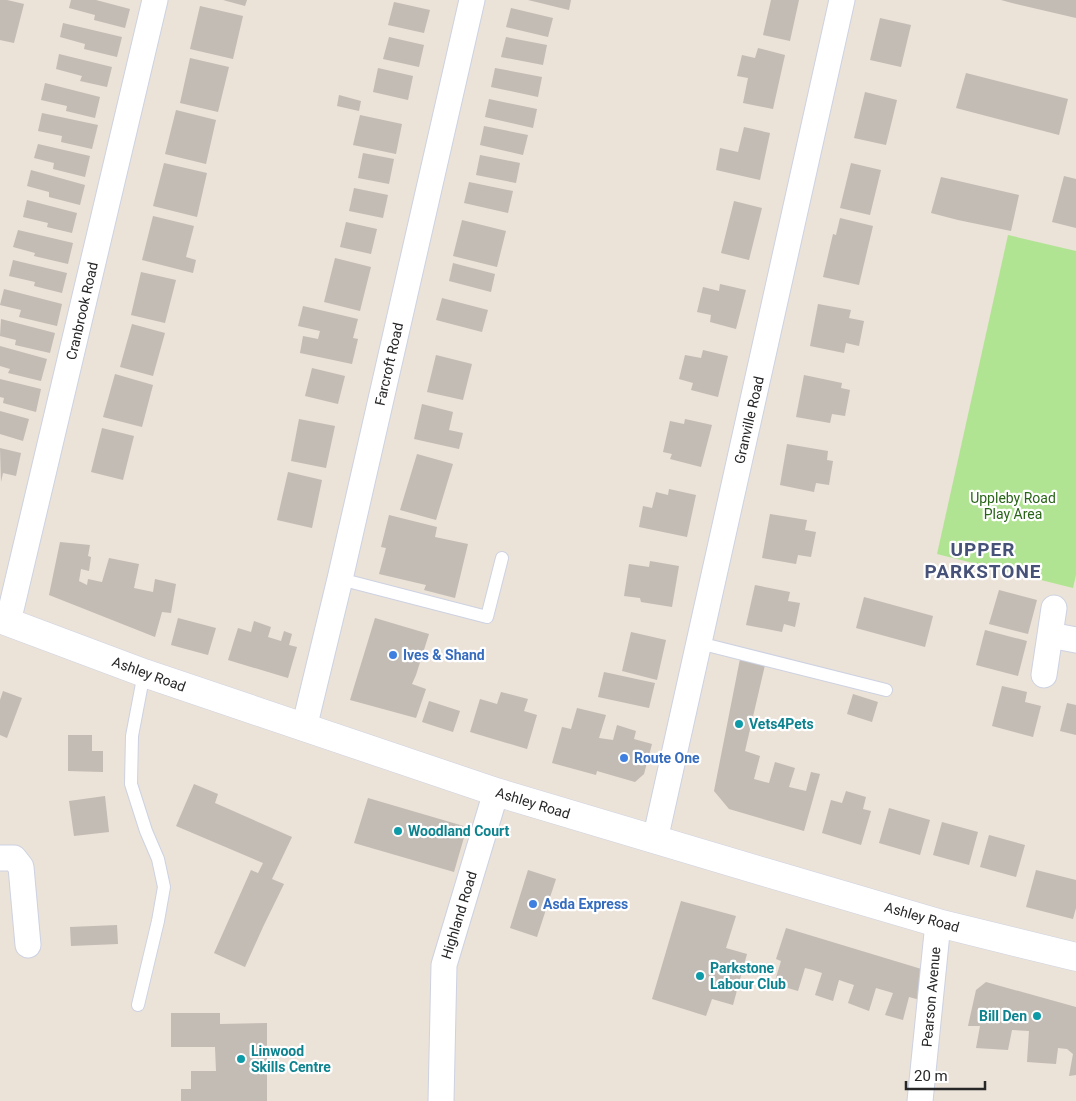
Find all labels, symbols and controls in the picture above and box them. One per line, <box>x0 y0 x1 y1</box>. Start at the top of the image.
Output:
street label: Cranbrook Road <box>63 260 101 362</box>
street label: Farcroft Road <box>372 321 406 407</box>
street label: Granville Road <box>731 375 767 465</box>
park label: Uppleby Road Play Area <box>970 490 1056 522</box>
district label: UPPER PARKSTONE <box>924 538 1042 583</box>
place label: Ives & Shand <box>403 647 485 663</box>
marker: Ives & Shand <box>387 649 399 661</box>
street label: Ashley Road <box>110 653 188 695</box>
place label: Vets4Pets <box>749 716 814 732</box>
marker: Vets4Pets <box>733 718 745 730</box>
place label: Route One <box>634 750 700 766</box>
marker: Route One <box>618 752 630 764</box>
street label: Ashley Road <box>494 784 572 822</box>
place label: Woodland Court <box>408 823 510 839</box>
marker: Woodland Court <box>392 825 404 837</box>
street label: Highland Road <box>438 869 480 961</box>
place label: Asda Express <box>543 896 628 912</box>
marker: Asda Express <box>527 898 539 910</box>
street label: Ashley Road <box>883 899 961 935</box>
street label: Pearson Avenue <box>919 946 943 1048</box>
place label: Parkstone Labour Club <box>710 960 786 992</box>
marker: Parkstone Labour Club <box>694 970 706 982</box>
place label: Bill Den <box>979 1008 1027 1024</box>
marker: Bill Den <box>1031 1010 1043 1022</box>
place label: Linwood Skills Centre <box>251 1043 331 1075</box>
marker: Linwood Skills Centre <box>235 1053 247 1065</box>
scale bar <box>906 1058 985 1090</box>
text: 20 m <box>914 1067 948 1085</box>

